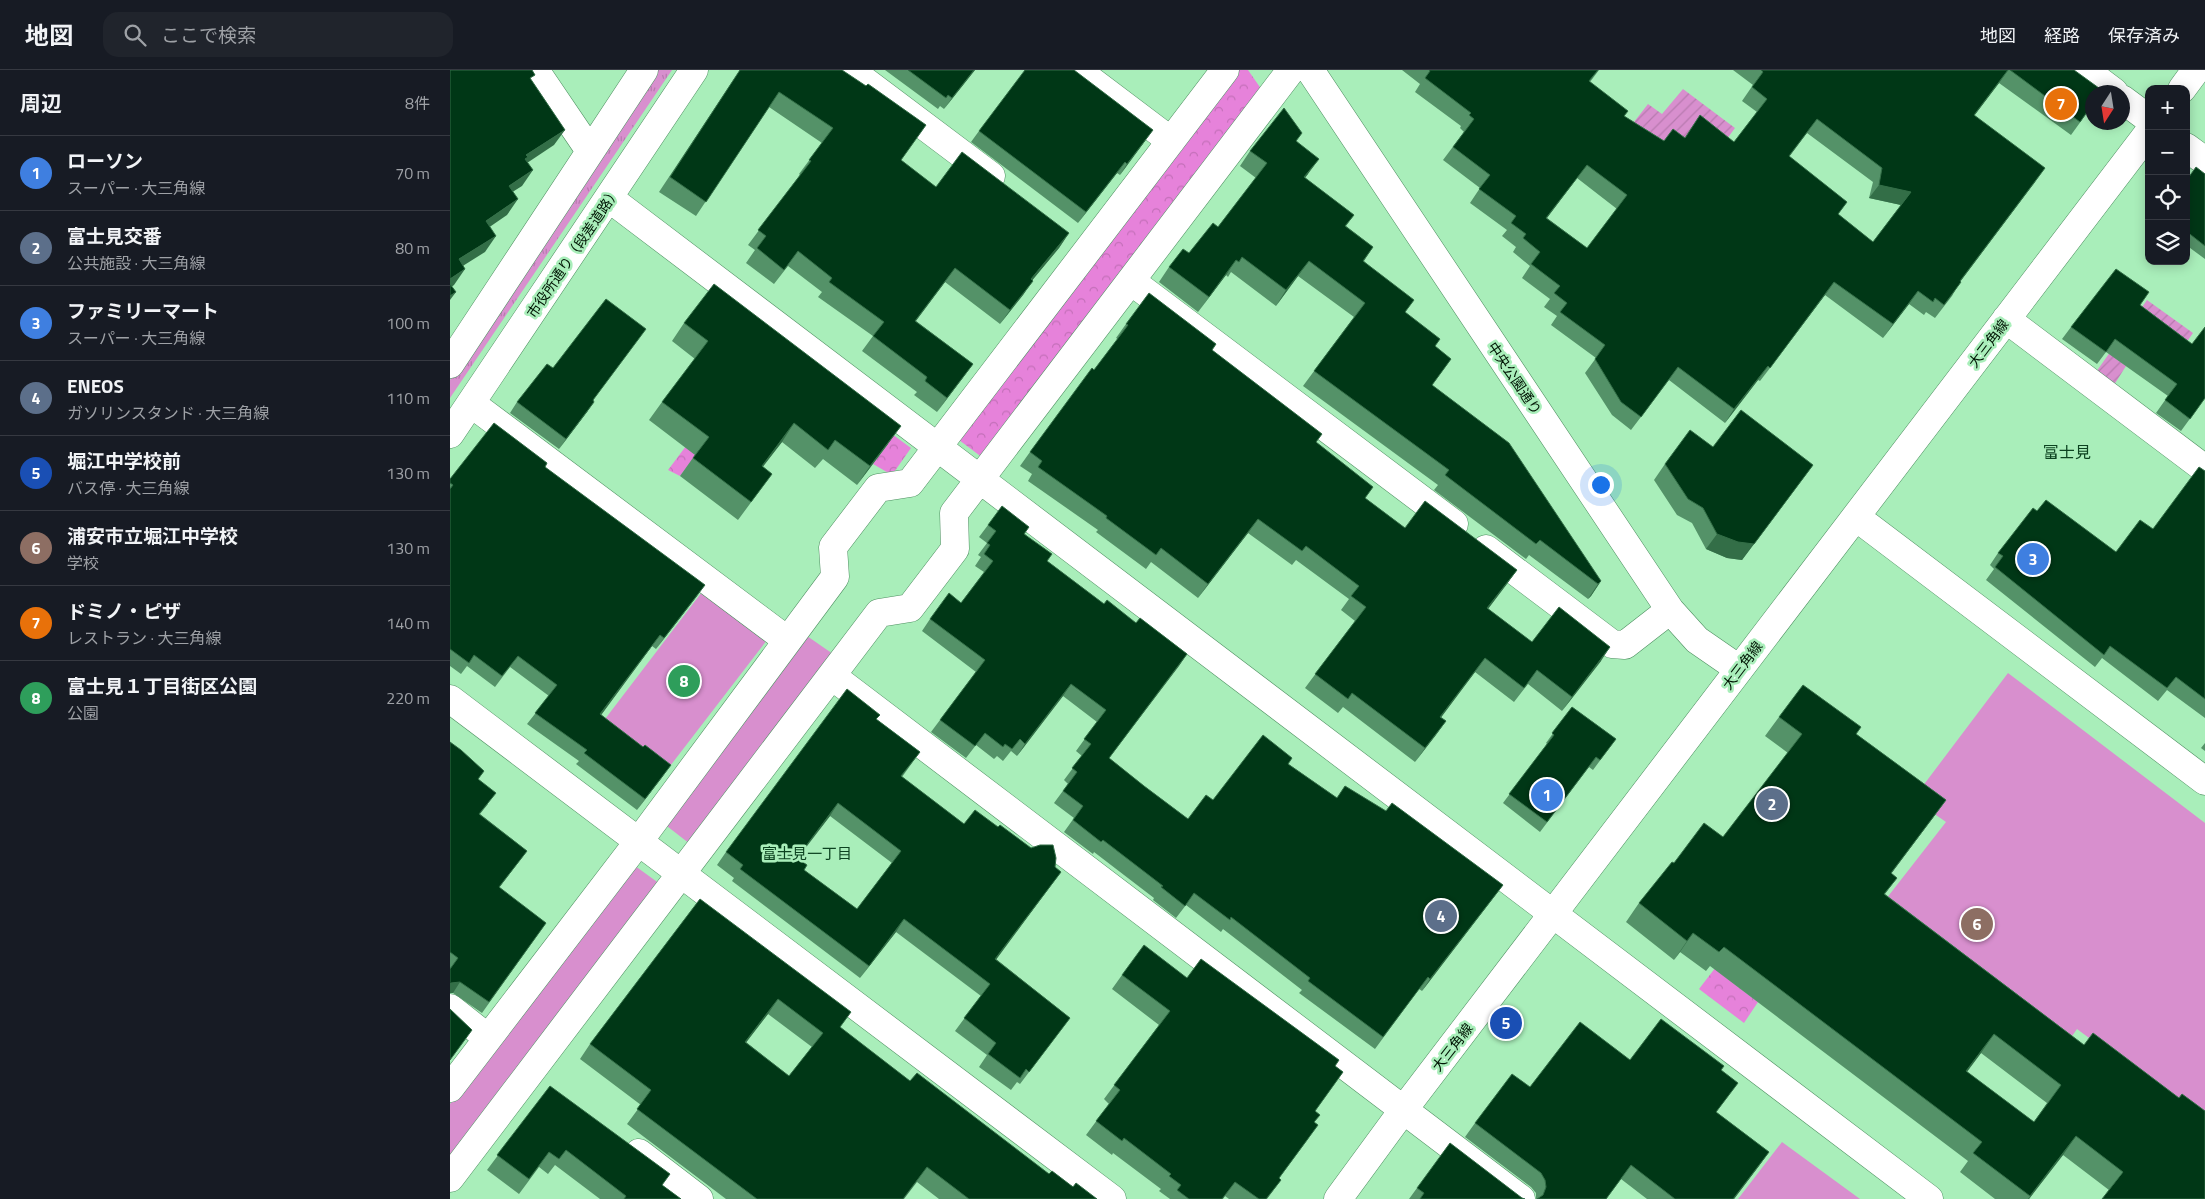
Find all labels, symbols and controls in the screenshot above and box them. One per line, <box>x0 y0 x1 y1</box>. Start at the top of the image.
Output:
search box <box>103 12 453 57</box>
text: 地図 <box>25 17 73 53</box>
text: ここで検索 <box>161 20 256 49</box>
icon: search <box>121 21 149 49</box>
text: 地図 <box>1980 22 2016 49</box>
text: 経路 <box>2044 22 2080 49</box>
text: 保存済み <box>2108 22 2180 49</box>
pin: 7 <box>2045 85 2077 123</box>
north arrow <box>2085 85 2130 130</box>
map controls <box>2145 85 2190 265</box>
button: + <box>2145 85 2190 130</box>
text: 周辺 <box>20 87 62 119</box>
text: 8件 <box>405 91 430 115</box>
button: − <box>2145 130 2190 175</box>
text: ローソン <box>67 146 143 175</box>
text: 1 <box>32 161 40 185</box>
text: 70 m <box>395 161 430 185</box>
button: locate <box>2145 175 2190 220</box>
text: スーパー · 大三角線 <box>67 176 205 200</box>
street label: 市役所通り（段差道路） <box>521 182 625 322</box>
button: layers <box>2145 220 2190 265</box>
text: 富士見交番 <box>67 221 162 250</box>
text: 2 <box>32 236 40 260</box>
text: 80 m <box>395 236 430 260</box>
text: 公共施設 · 大三角線 <box>67 251 206 275</box>
text: ファミリーマート <box>67 296 219 325</box>
text: 3 <box>32 311 40 335</box>
text: 100 m <box>386 311 430 335</box>
street label: 大三角線 <box>1963 314 2013 372</box>
text: スーパー · 大三角線 <box>67 326 205 350</box>
street label: 中央公園通り <box>1483 337 1547 419</box>
text: ENEOS <box>67 371 124 400</box>
text: 4 <box>32 386 40 410</box>
text: 110 m <box>386 386 430 410</box>
text: ガソリンスタンド · 大三角線 <box>67 401 269 425</box>
district label: 富士見 <box>2043 440 2091 464</box>
text: 堀江中学校前 <box>67 446 181 475</box>
text: 5 <box>32 461 40 485</box>
text: 130 m <box>386 461 430 485</box>
your location <box>1588 472 1614 498</box>
text: バス停 · 大三角線 <box>67 476 190 500</box>
text: 浦安市立堀江中学校 <box>67 521 238 550</box>
text: 6 <box>32 536 40 560</box>
text: 130 m <box>386 536 430 560</box>
pin: 3 <box>2017 540 2049 578</box>
text: 学校 <box>67 551 99 575</box>
text: ドミノ・ピザ <box>67 596 181 625</box>
text: 7 <box>32 611 40 635</box>
text: 140 m <box>386 611 430 635</box>
text: レストラン · 大三角線 <box>67 626 222 650</box>
street label: 大三角線 <box>1717 636 1767 694</box>
pin: 8 <box>668 662 700 700</box>
text: 富士見１丁目街区公園 <box>67 671 257 700</box>
text: 8 <box>32 686 40 710</box>
text: 220 m <box>386 686 430 710</box>
text: 公園 <box>67 701 99 725</box>
pin: 1 <box>1531 776 1563 814</box>
pin: 2 <box>1756 785 1788 823</box>
district label: 富士見一丁目 <box>762 842 852 865</box>
pin: 4 <box>1425 897 1457 935</box>
pin: 6 <box>1961 905 1993 943</box>
pin: 5 <box>1490 1004 1522 1042</box>
street label: 大三角線 <box>1426 1018 1478 1076</box>

